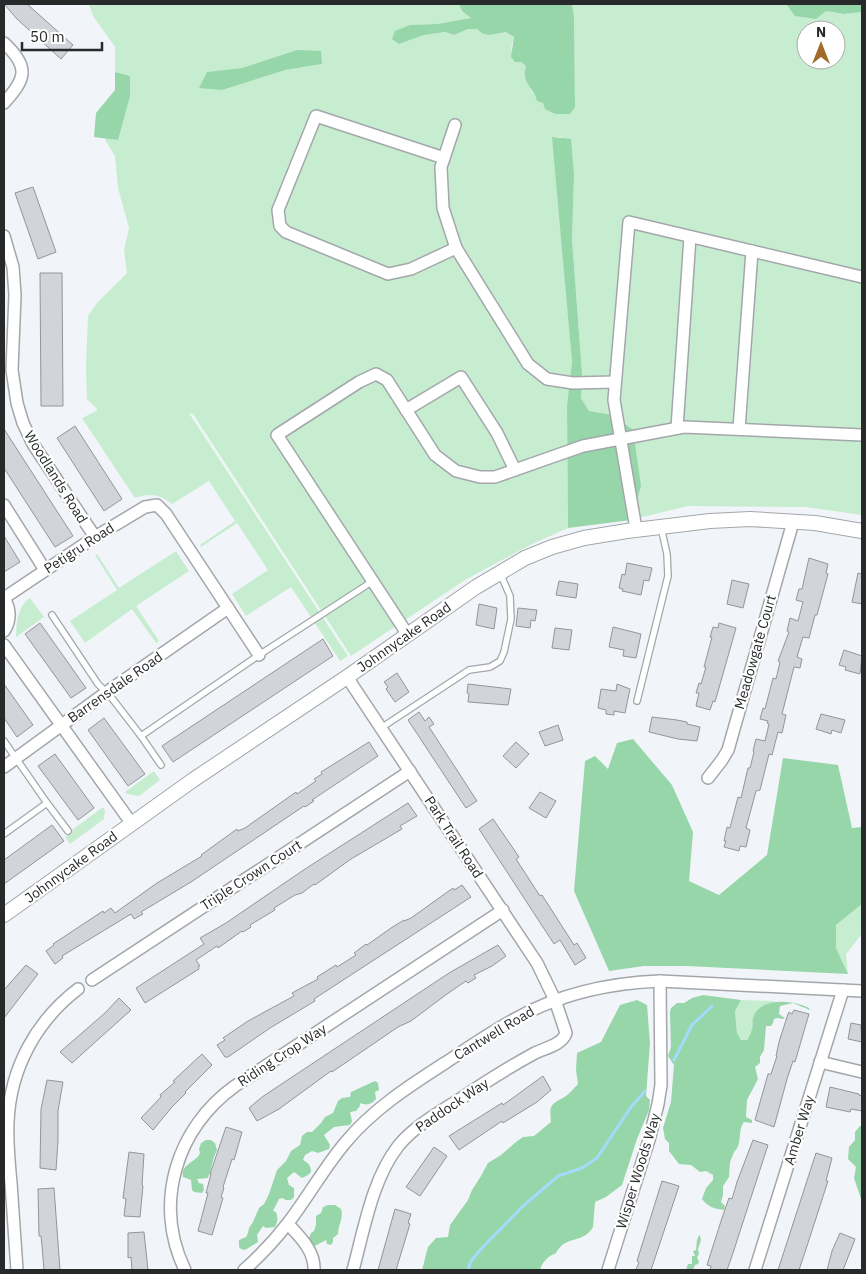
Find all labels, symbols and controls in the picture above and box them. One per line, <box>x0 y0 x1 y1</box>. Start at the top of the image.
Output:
scale bar <box>22 20 102 52</box>
north arrow <box>796 20 846 70</box>
text: N <box>816 23 826 41</box>
text: 50 m <box>30 27 65 46</box>
street label: Woodlands Road <box>20 427 92 527</box>
street label: Petigru Road <box>40 519 118 577</box>
street label: Meadowgate Court <box>730 593 780 711</box>
street label: Johnnycake Road <box>354 598 454 676</box>
street label: Barrensdale Road <box>64 648 166 726</box>
street label: Park Trail Road <box>421 793 487 881</box>
street label: Johnnycake Road <box>21 827 121 907</box>
street label: Triple Crown Court <box>197 836 305 914</box>
street label: Cantwell Road <box>451 1002 537 1064</box>
street label: Riding Crop Way <box>234 1020 330 1090</box>
street label: Paddock Way <box>412 1074 492 1136</box>
street label: Amber Way <box>780 1093 818 1167</box>
street label: Wisper Woods Way <box>612 1111 664 1231</box>

